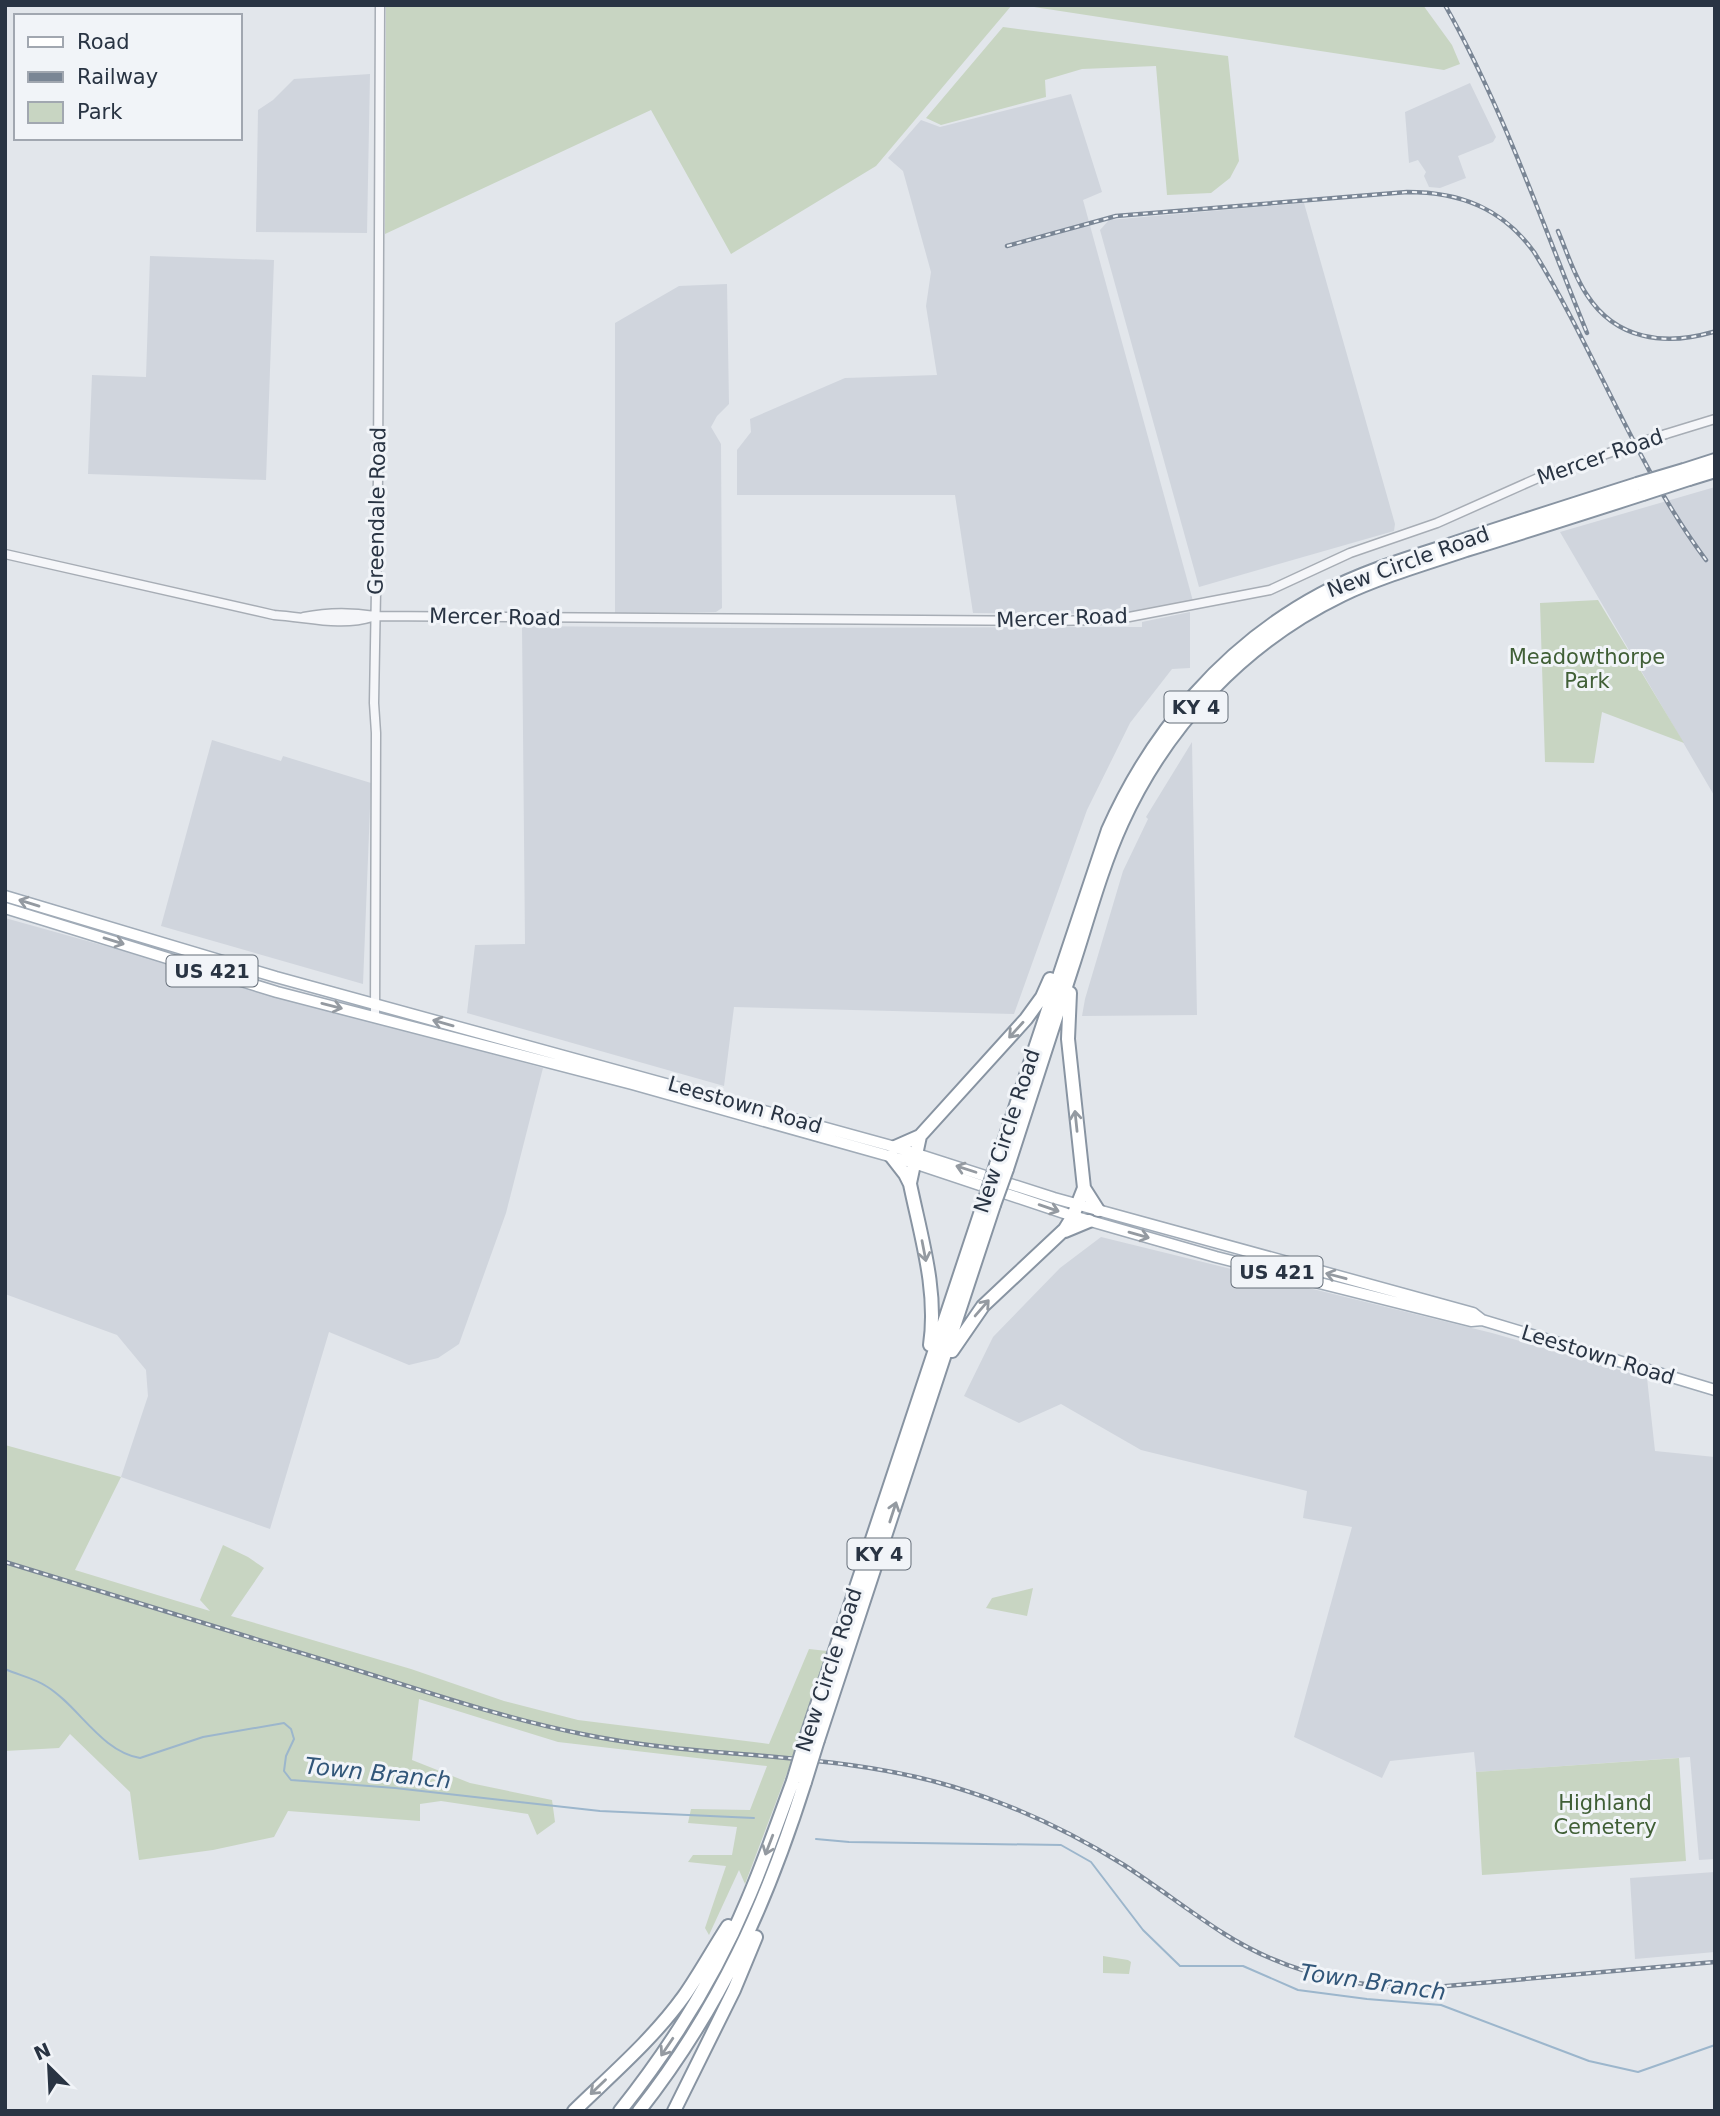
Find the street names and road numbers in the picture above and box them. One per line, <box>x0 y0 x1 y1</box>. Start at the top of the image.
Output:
street label: Mercer Road <box>1534 424 1666 490</box>
street label: Greendale Road <box>364 427 390 595</box>
street label: New Circle Road <box>1324 522 1492 602</box>
street label: Mercer Road <box>429 604 561 630</box>
street label: Mercer Road <box>996 604 1128 632</box>
road number: KY 4 <box>1164 692 1228 722</box>
road number: US 421 <box>166 956 258 987</box>
street label: New Circle Road <box>969 1046 1045 1216</box>
street label: Leestown Road <box>665 1072 825 1138</box>
road number: US 421 <box>1232 1256 1322 1288</box>
street label: Leestown Road <box>1518 1320 1678 1390</box>
road number: KY 4 <box>848 1538 910 1570</box>
street label: New Circle Road <box>791 1585 867 1755</box>

